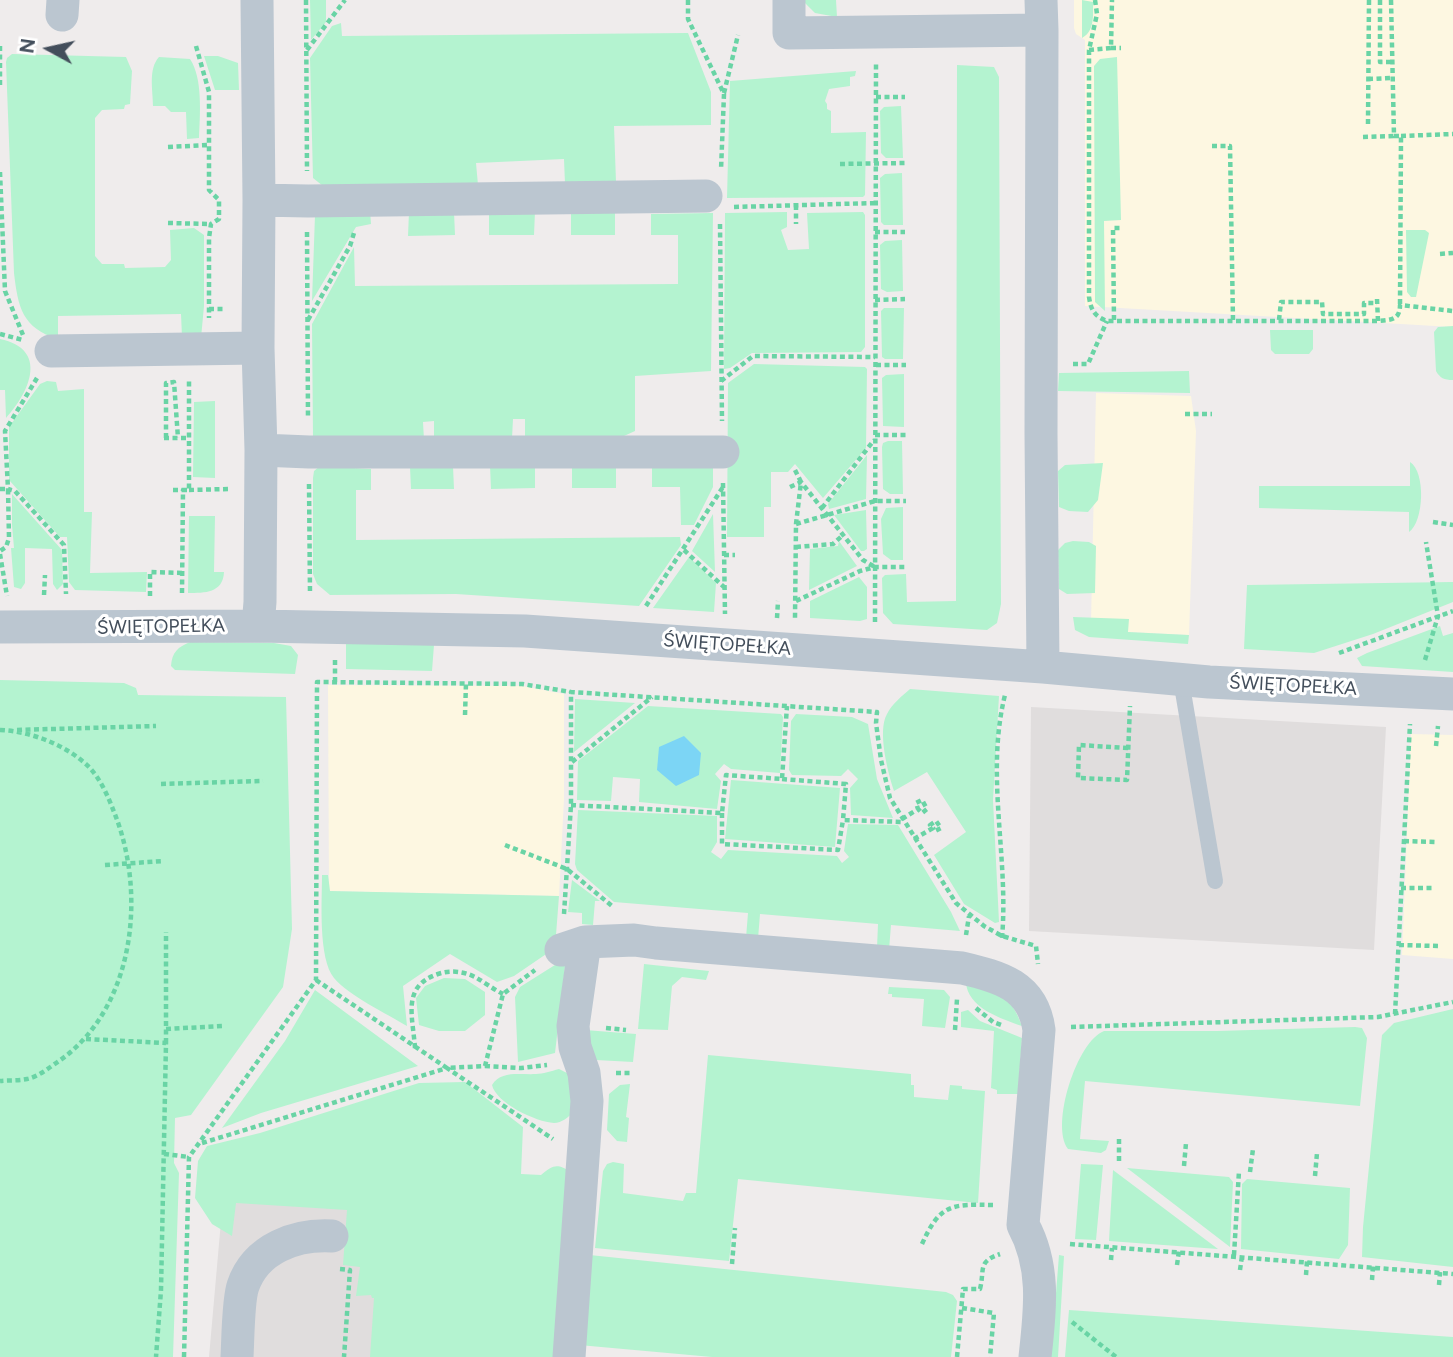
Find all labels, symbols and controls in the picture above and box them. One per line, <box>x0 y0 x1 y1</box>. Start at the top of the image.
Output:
north arrow <box>14 14 84 84</box>
text: N <box>15 37 40 55</box>
street label: ŚWIĘTOPEŁKA <box>97 614 225 640</box>
street label: ŚWIĘTOPEŁKA <box>662 629 792 661</box>
street label: ŚWIĘTOPEŁKA <box>1228 671 1358 701</box>

